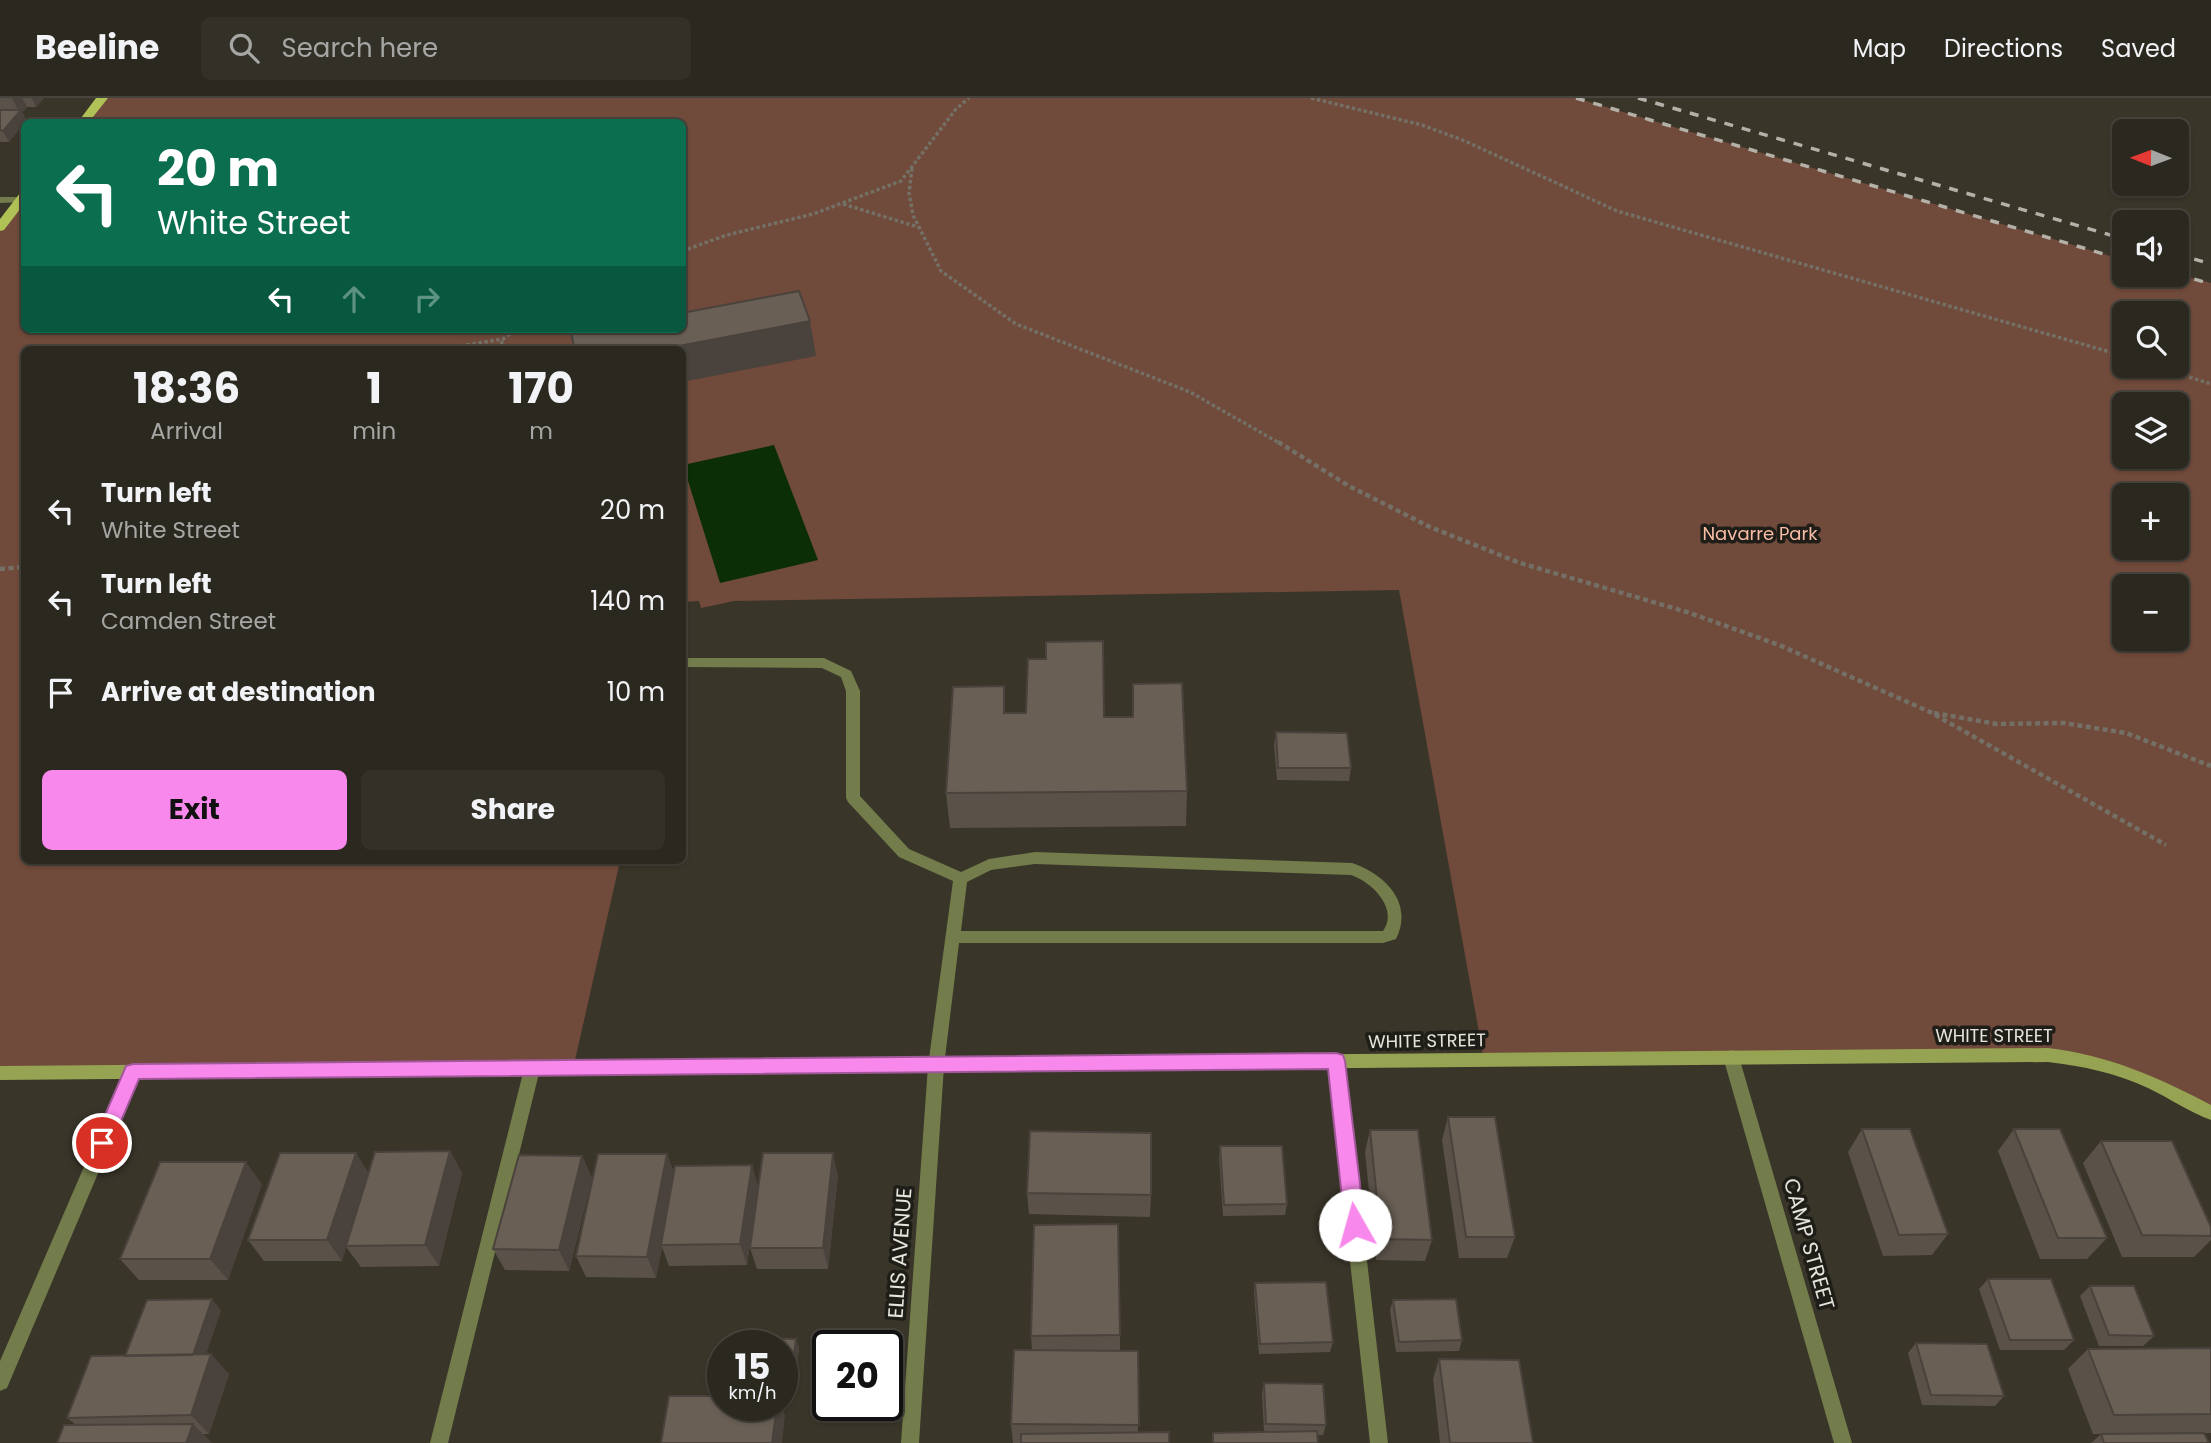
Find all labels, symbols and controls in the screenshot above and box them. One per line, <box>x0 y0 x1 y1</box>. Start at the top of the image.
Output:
search box <box>201 17 691 80</box>
text: Beeline <box>35 24 159 71</box>
icon: search <box>225 29 263 67</box>
text: Search here <box>281 30 438 66</box>
text: Map <box>1853 32 1906 65</box>
text: Directions <box>1944 32 2063 65</box>
text: Saved <box>2101 32 2176 65</box>
north arrow <box>2112 119 2189 196</box>
map controls <box>2112 119 2189 651</box>
text: 20 m <box>157 135 279 203</box>
icon: left <box>42 147 133 238</box>
text: White Street <box>157 200 350 245</box>
button: sound <box>2112 210 2189 287</box>
icon: left <box>262 280 300 318</box>
icon: ahead <box>335 280 373 318</box>
icon: right <box>408 280 446 318</box>
button: search <box>2112 301 2189 378</box>
text: 18:36 <box>133 359 240 418</box>
text: 1 <box>366 359 382 418</box>
text: 170 <box>508 359 574 418</box>
button: layers <box>2112 392 2189 469</box>
text: Arrival <box>150 415 223 447</box>
text: min <box>352 415 396 447</box>
text: m <box>529 415 553 447</box>
text: Turn left <box>101 475 212 511</box>
button: + <box>2112 483 2189 560</box>
icon: left <box>42 492 80 530</box>
text: 20 m <box>600 492 665 528</box>
text: White Street <box>101 514 240 546</box>
park label: Navarre Park <box>1702 521 1818 546</box>
text: Turn left <box>101 566 212 602</box>
button: − <box>2112 574 2189 651</box>
icon: left <box>42 583 80 621</box>
text: 140 m <box>590 583 665 619</box>
text: Camden Street <box>101 605 276 637</box>
icon: arrive <box>42 674 80 712</box>
text: Arrive at destination <box>101 674 376 710</box>
text: 10 m <box>607 674 665 710</box>
button: Exit <box>42 770 347 850</box>
button: Share <box>361 770 665 850</box>
street label: WHITE STREET <box>1935 1023 2053 1048</box>
street label: WHITE STREET <box>1368 1027 1486 1054</box>
pin <box>72 1113 132 1173</box>
icon: arrive <box>83 1124 121 1162</box>
street label: CAMP STREET <box>1777 1175 1842 1313</box>
street label: ELLIS AVENUE <box>880 1187 919 1319</box>
position arrow <box>1318 1188 1392 1262</box>
speed limit sign: 20 <box>812 1330 903 1421</box>
text: 15 <box>735 1342 770 1391</box>
text: km/h <box>729 1380 776 1405</box>

